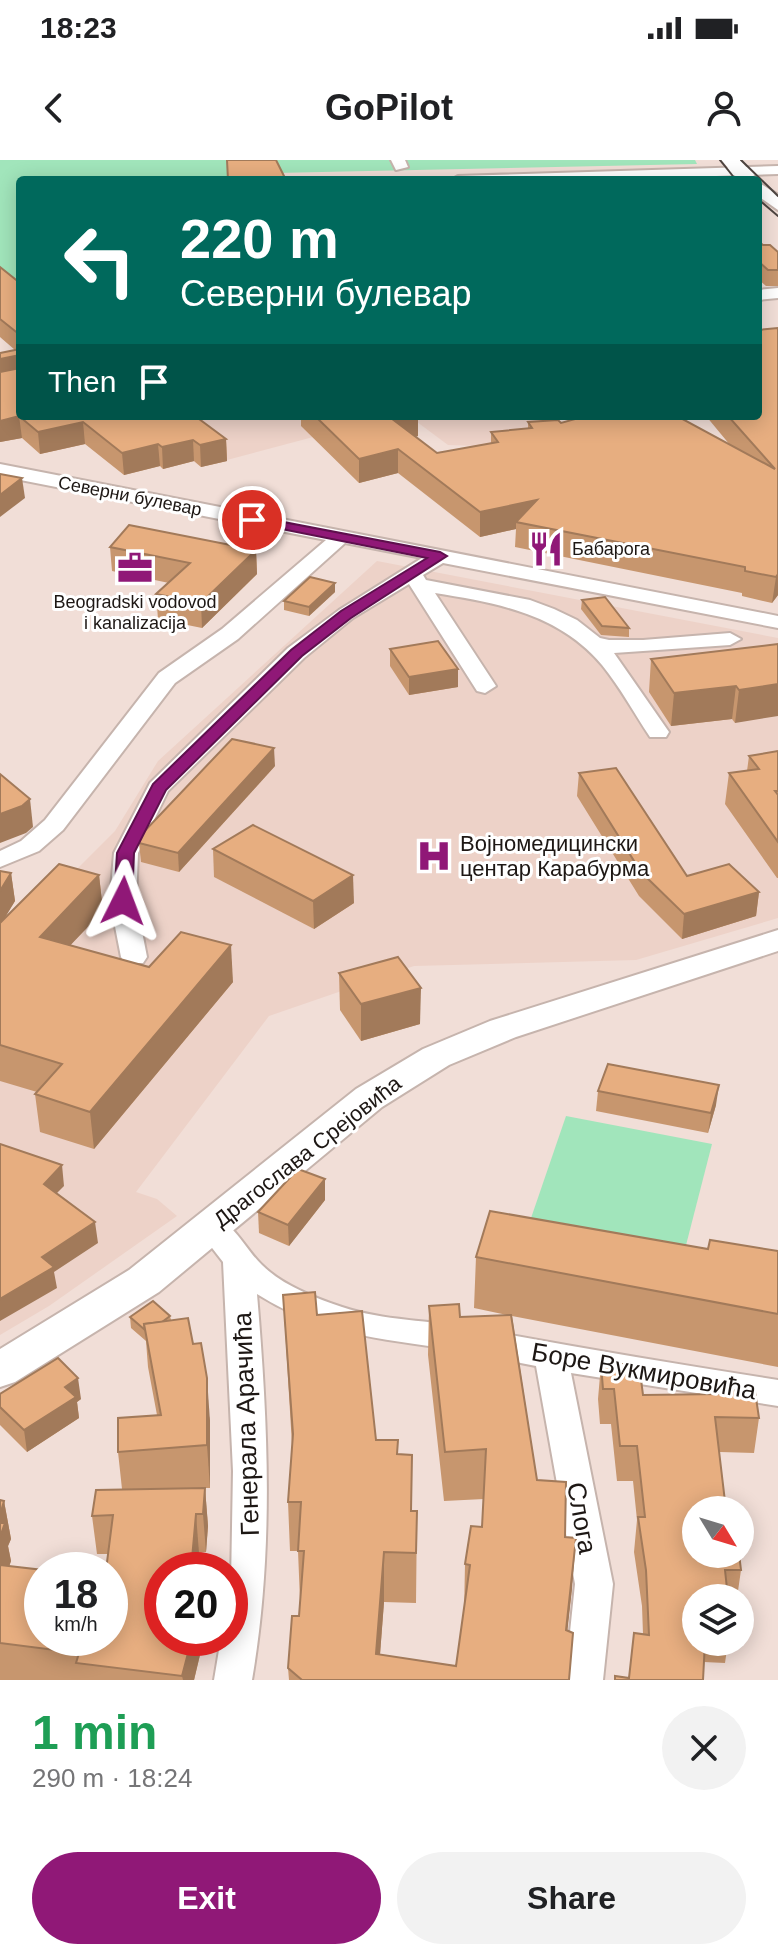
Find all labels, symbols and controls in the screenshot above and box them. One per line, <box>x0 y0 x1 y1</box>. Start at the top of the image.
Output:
text: 18:23 <box>40 11 117 44</box>
icon: back <box>32 86 76 130</box>
icon: person <box>702 86 746 130</box>
text: GoPilot <box>325 87 453 128</box>
text: 220 m <box>180 207 339 270</box>
icon: left <box>48 208 152 312</box>
text: Северни булевар <box>180 273 472 314</box>
icon: arrive <box>132 360 176 404</box>
text: Then <box>48 365 116 398</box>
street label: Северни булевар <box>57 472 203 520</box>
pin <box>218 486 286 554</box>
icon: arrive <box>230 498 274 542</box>
restaurant icon: Бабарога <box>527 530 565 568</box>
place label: Бабарога <box>572 539 651 559</box>
office icon: Beogradski vodovod i kanalizacija <box>116 549 154 587</box>
place label: Beogradski vodovod i kanalizacija <box>53 592 217 633</box>
place label: Војномедицински центар Карабурма <box>460 831 650 881</box>
hospital icon: Војномедицински центар Карабурма <box>415 837 453 875</box>
position arrow <box>81 859 165 943</box>
street label: Драгослава Срејовића <box>209 1070 407 1232</box>
street label: Генерала Арачића <box>227 1311 265 1536</box>
street label: Боре Вукмировића <box>529 1336 759 1406</box>
street label: Слога <box>561 1480 603 1557</box>
north arrow <box>682 1496 754 1568</box>
map controls <box>682 1496 754 1656</box>
speed limit sign: 20 <box>144 1552 248 1656</box>
text: 18 <box>54 1572 98 1616</box>
button: layers <box>682 1584 754 1656</box>
text: km/h <box>54 1613 98 1635</box>
text: 1 min <box>32 1706 157 1759</box>
button: close <box>662 1706 746 1790</box>
text: 290 m · 18:24 <box>32 1763 192 1793</box>
button: Exit <box>32 1852 381 1944</box>
button: Share <box>397 1852 746 1944</box>

